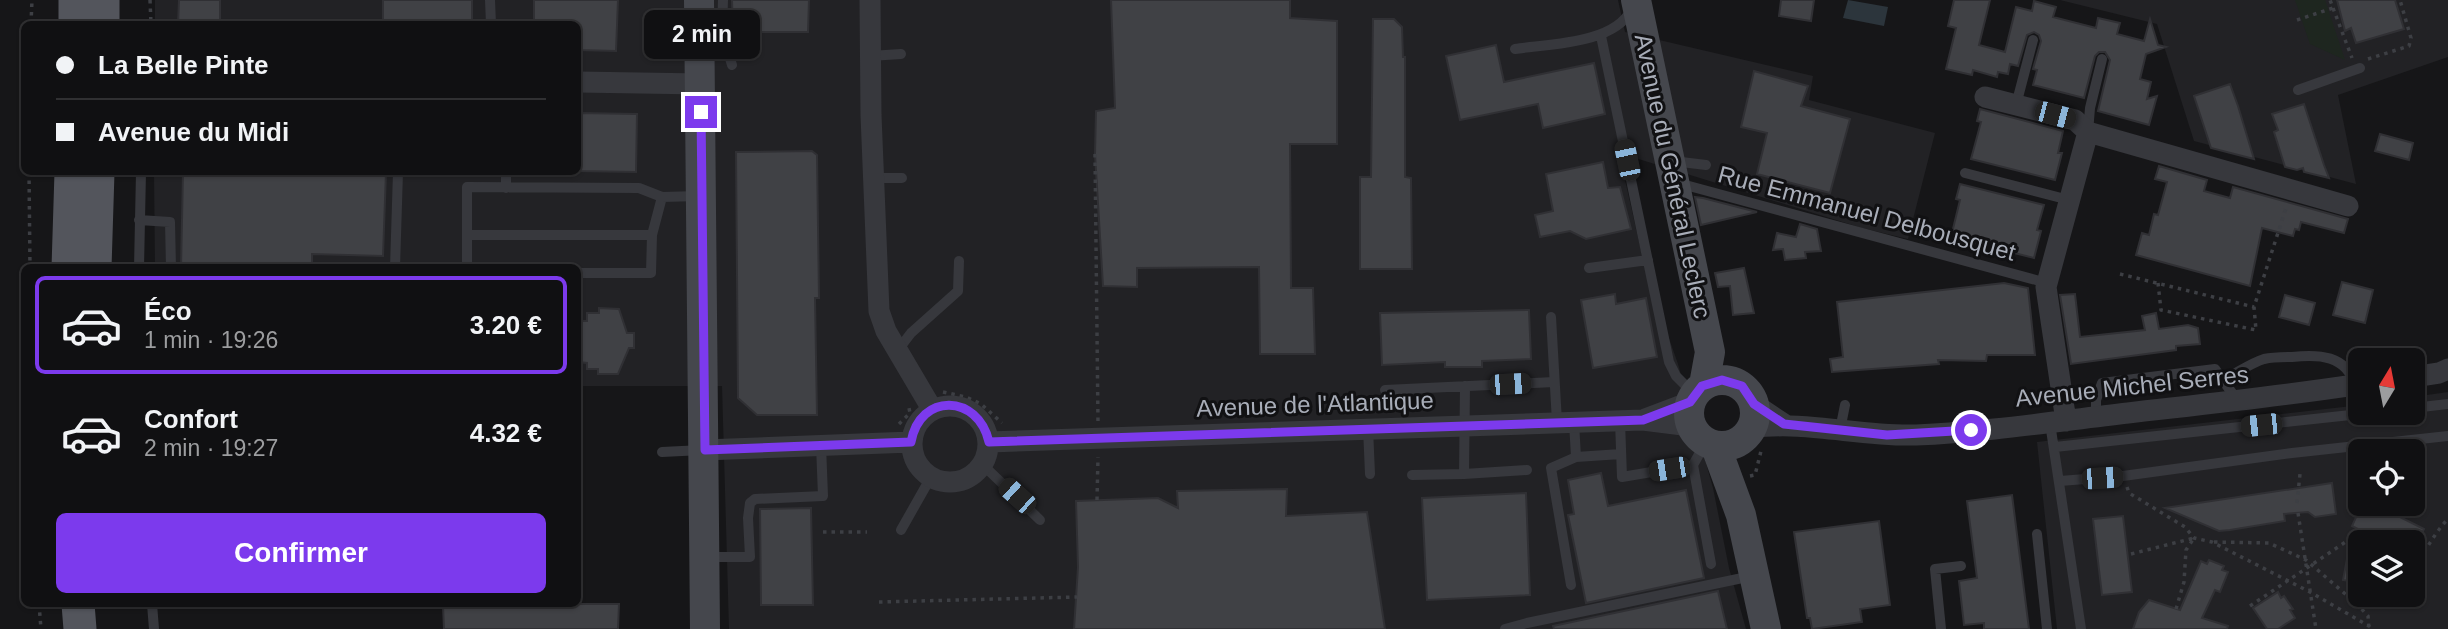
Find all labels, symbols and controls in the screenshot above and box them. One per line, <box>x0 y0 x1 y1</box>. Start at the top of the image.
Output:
callout: 2 min <box>643 10 759 60</box>
text: 2 min <box>672 21 732 47</box>
street label: Avenue du Général Leclerc <box>1630 31 1716 321</box>
text: La Belle Pinte <box>98 50 269 80</box>
route end <box>685 96 717 128</box>
car <box>2032 99 2079 131</box>
text: Avenue du Midi <box>98 117 289 147</box>
car <box>1613 137 1642 183</box>
street label: Rue Emmanuel Delbousquet <box>1715 160 2019 266</box>
icon: car <box>60 294 123 357</box>
text: Éco <box>144 296 192 326</box>
text: 3.20 € <box>470 310 542 340</box>
text: 1 min · 19:26 <box>144 327 278 353</box>
north arrow <box>2348 348 2426 425</box>
map controls <box>2348 348 2425 607</box>
street label: Avenue Michel Serres <box>2014 360 2250 412</box>
car <box>1489 372 1532 396</box>
street label: Avenue de l'Atlantique <box>1196 386 1434 422</box>
icon: car <box>60 402 123 465</box>
text: Confort <box>144 404 238 434</box>
car <box>2240 412 2283 438</box>
route start <box>1955 414 1987 446</box>
text: 4.32 € <box>470 418 542 448</box>
text: 2 min · 19:27 <box>144 435 278 461</box>
button: locate <box>2348 439 2425 516</box>
car <box>1647 455 1692 483</box>
car <box>2081 466 2124 490</box>
car <box>995 474 1040 518</box>
button: Confirmer <box>56 513 546 593</box>
button: layers <box>2348 530 2425 607</box>

